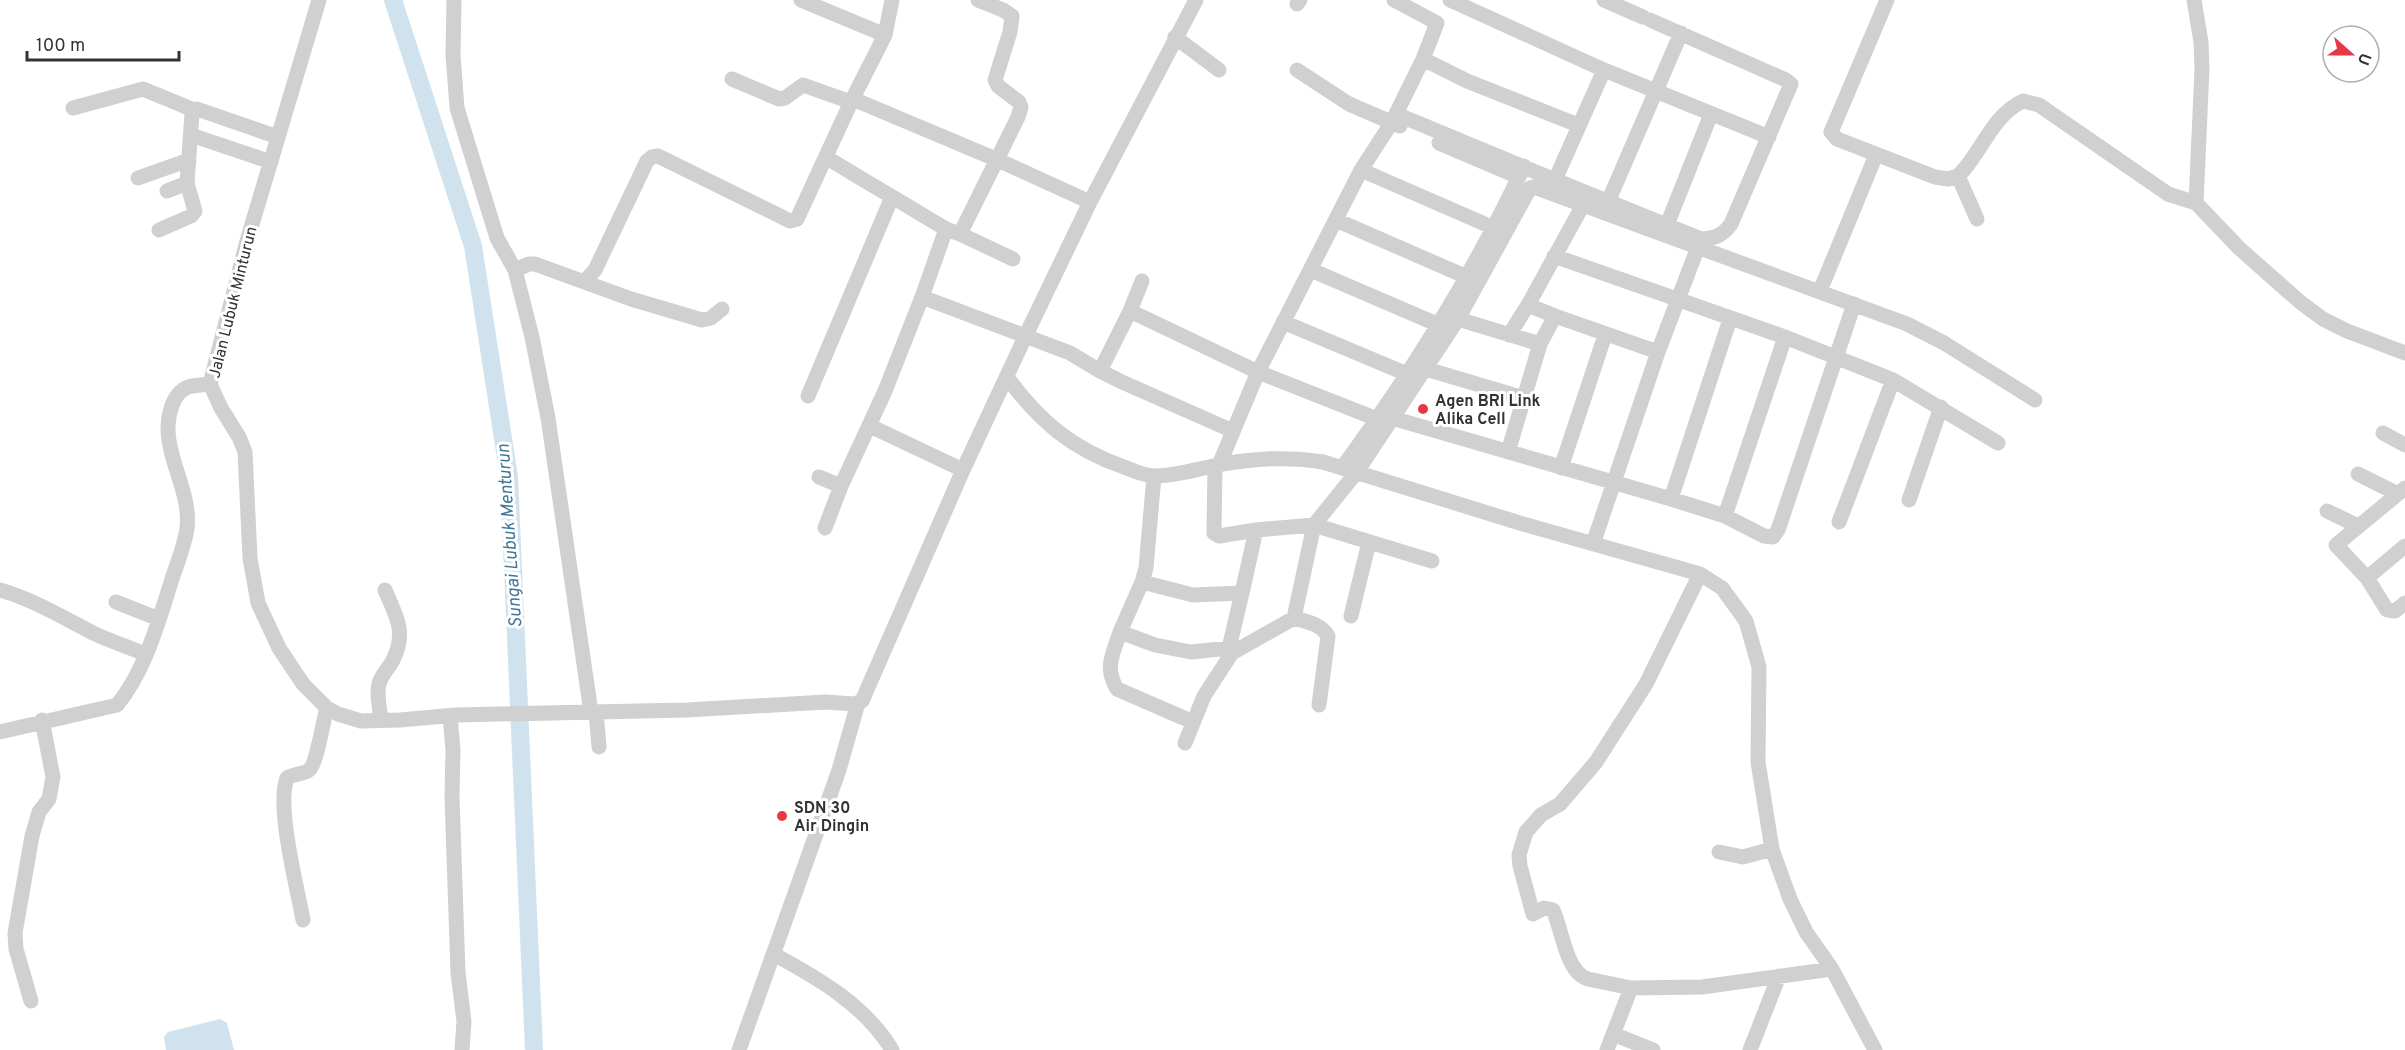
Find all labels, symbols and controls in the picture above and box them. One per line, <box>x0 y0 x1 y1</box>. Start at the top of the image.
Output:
scale bar <box>27 24 178 62</box>
north arrow <box>2321 24 2381 84</box>
text: 100 m <box>36 35 85 58</box>
text: U <box>2352 50 2375 68</box>
street label: Jalan Lubuk Minturun <box>205 225 262 380</box>
place label: Agen BRI Link Alika Cell <box>1435 392 1541 430</box>
marker: Agen BRI Link Alika Cell <box>1416 402 1430 416</box>
water label: Sungai Lubuk Menturun <box>493 443 528 629</box>
place label: SDN 30 Air Dingin <box>794 799 869 837</box>
marker: SDN 30 Air Dingin <box>775 809 789 823</box>

